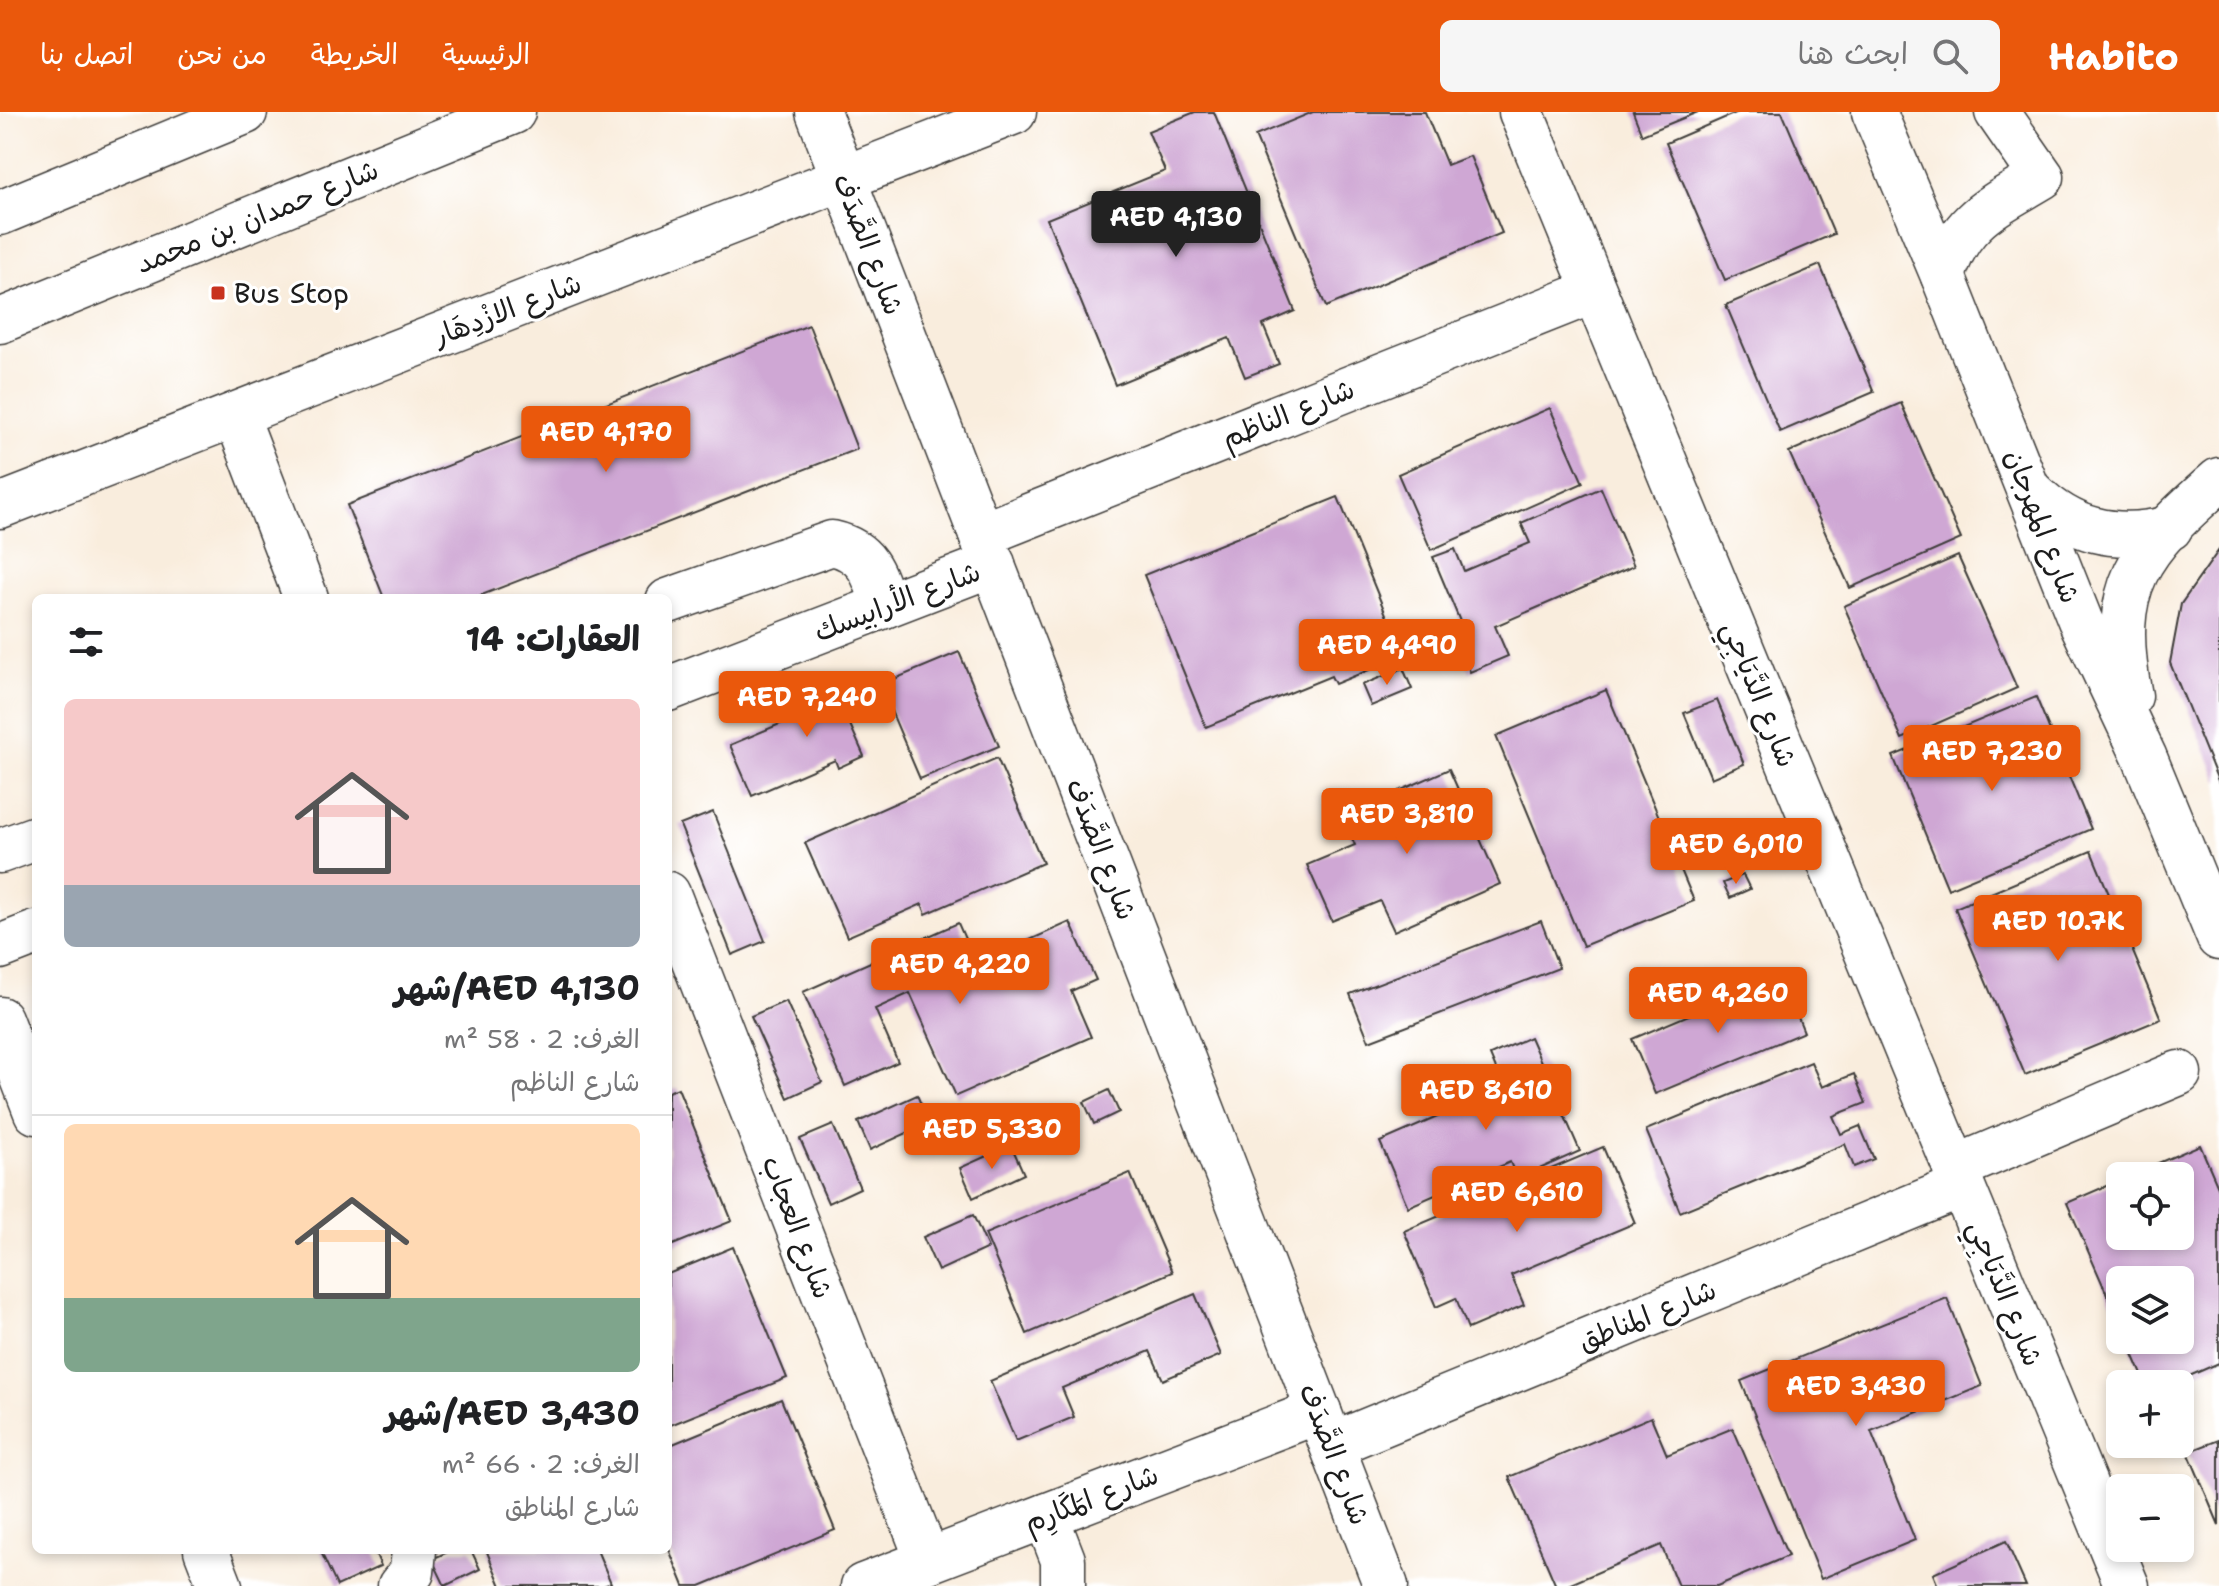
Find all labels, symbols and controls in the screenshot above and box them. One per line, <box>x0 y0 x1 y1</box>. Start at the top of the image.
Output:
search box <box>1440 20 2000 92</box>
text: Habito <box>2048 31 2179 82</box>
text: ابحث هنا <box>1798 33 1908 74</box>
icon: search <box>1928 34 1972 78</box>
text: اتصل بنا <box>40 35 133 73</box>
text: من نحن <box>177 35 267 73</box>
text: الخريطة <box>311 35 398 73</box>
text: الرئيسية <box>442 35 530 73</box>
street label: شارع حمدان بن محمد <box>130 150 384 283</box>
street label: شارع الصَّدَف <box>824 168 913 320</box>
pin: AED 4,130 <box>1084 191 1268 259</box>
text: AED 4,130 <box>1109 199 1243 234</box>
street label: شارع الازْدِهَار <box>426 263 587 356</box>
place label: Bus Stop <box>234 274 349 312</box>
marker: Bus Stop <box>209 284 227 302</box>
street label: شارع الناظم <box>1216 369 1361 460</box>
pin: AED 4,170 <box>514 406 698 474</box>
text: AED 4,170 <box>539 414 673 449</box>
street label: شارع المهرجان <box>1995 444 2090 609</box>
street label: شارع الأرابيسك <box>808 552 986 651</box>
street label: شارع الدَّيَاجِي <box>1708 615 1807 775</box>
text: العقارات: 14 <box>465 616 640 662</box>
pin: AED 4,490 <box>1295 619 1479 687</box>
icon: filters <box>64 620 108 664</box>
text: AED 4,490 <box>1317 627 1457 662</box>
pin: AED 7,240 <box>715 671 899 739</box>
text: AED 7,240 <box>737 679 877 714</box>
pin: AED 7,230 <box>1900 725 2084 793</box>
text: AED 7,230 <box>1921 733 2063 768</box>
icon: home <box>280 751 424 895</box>
street label: شارع الصَّدَف <box>1057 773 1146 925</box>
pin: AED 3,810 <box>1315 788 1499 856</box>
text: AED 3,810 <box>1339 796 1475 831</box>
pin: AED 6,010 <box>1644 818 1828 886</box>
text: AED 6,010 <box>1669 826 1803 861</box>
pin: AED 10.7K <box>1966 895 2150 963</box>
text: AED 10.7K <box>1992 903 2124 938</box>
pin: AED 4,220 <box>868 938 1052 1006</box>
text: AED 4,220 <box>889 946 1031 981</box>
text: AED 4,130/شهر <box>395 965 640 1011</box>
pin: AED 4,260 <box>1626 967 1810 1035</box>
text: AED 4,260 <box>1647 975 1789 1010</box>
text: الغرف: 2 · 58 m² <box>444 1021 640 1056</box>
text: شارع الناظم <box>510 1064 640 1099</box>
pin: AED 8,610 <box>1394 1064 1578 1132</box>
text: AED 8,610 <box>1419 1072 1553 1107</box>
pin: AED 5,330 <box>900 1103 1084 1171</box>
text: AED 5,330 <box>922 1111 1062 1146</box>
street label: شارع العجاب <box>752 1150 843 1304</box>
map controls <box>2106 1162 2194 1562</box>
button: locate <box>2106 1162 2194 1250</box>
pin: AED 6,610 <box>1425 1166 1609 1234</box>
text: AED 6,610 <box>1450 1174 1584 1209</box>
icon: home <box>280 1176 424 1320</box>
street label: شارع الدَّيَاجِي <box>1954 1214 2053 1374</box>
button: layers <box>2106 1266 2194 1354</box>
street label: شارع المناطق <box>1572 1270 1722 1361</box>
pin: AED 3,430 <box>1764 1360 1948 1428</box>
text: AED 3,430 <box>1786 1368 1926 1403</box>
button: + <box>2106 1370 2194 1458</box>
street label: شارع الصَّدَف <box>1290 1378 1379 1530</box>
text: AED 3,430/شهر <box>385 1390 640 1436</box>
text: الغرف: 2 · 66 m² <box>442 1446 640 1481</box>
street label: شارع المَكَارِم <box>1018 1455 1165 1544</box>
button: − <box>2106 1474 2194 1562</box>
text: شارع المناطق <box>505 1489 640 1524</box>

